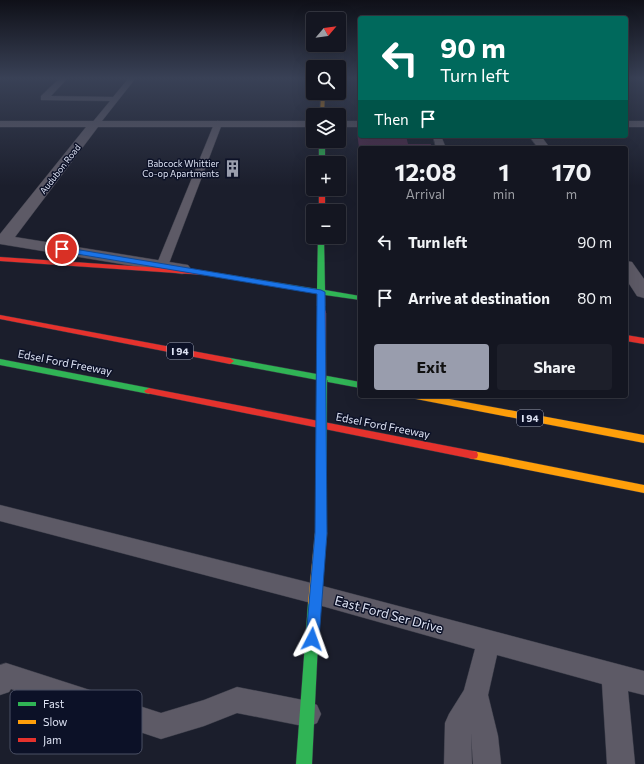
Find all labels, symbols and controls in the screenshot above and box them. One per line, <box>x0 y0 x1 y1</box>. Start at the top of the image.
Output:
north arrow <box>306 12 346 52</box>
map controls <box>306 12 346 244</box>
text: 90 m <box>440 30 506 64</box>
icon: left <box>374 32 426 84</box>
button: search <box>306 60 346 100</box>
text: Turn left <box>440 64 509 86</box>
button: layers <box>306 108 346 148</box>
icon: arrive <box>417 108 439 130</box>
text: Then <box>374 110 409 128</box>
street label: Audubon Road <box>37 142 83 196</box>
button: + <box>306 156 346 196</box>
text: 12:08 <box>395 157 456 186</box>
text: 1 <box>498 157 509 186</box>
text: 170 <box>552 157 591 186</box>
place label: Babcock Whittier Co-op Apartments <box>142 158 219 179</box>
building icon: Babcock Whittier Co-op Apartments <box>222 158 242 178</box>
text: Arrival <box>406 186 445 202</box>
text: min <box>493 186 515 202</box>
text: m <box>566 186 577 202</box>
button: − <box>306 204 346 244</box>
icon: left <box>374 231 396 253</box>
pin <box>45 232 79 266</box>
text: Turn left <box>408 233 467 251</box>
text: 90 m <box>577 233 612 251</box>
icon: arrive <box>51 238 73 260</box>
icon: arrive <box>374 287 396 309</box>
text: Arrive at destination <box>408 289 550 307</box>
text: 80 m <box>577 289 612 307</box>
road number: I 94 <box>167 343 193 359</box>
button: Exit <box>374 344 489 390</box>
button: Share <box>497 344 612 390</box>
street label: Edsel Ford Freeway <box>17 346 114 378</box>
street label: Edsel Ford Freeway <box>335 409 432 441</box>
road number: I 94 <box>517 410 543 426</box>
street label: East Ford Ser Drive <box>333 592 445 636</box>
position arrow <box>291 618 333 660</box>
legend <box>10 690 142 754</box>
text: Fast <box>43 697 65 710</box>
text: Slow <box>43 715 68 728</box>
text: Jam <box>43 733 62 747</box>

